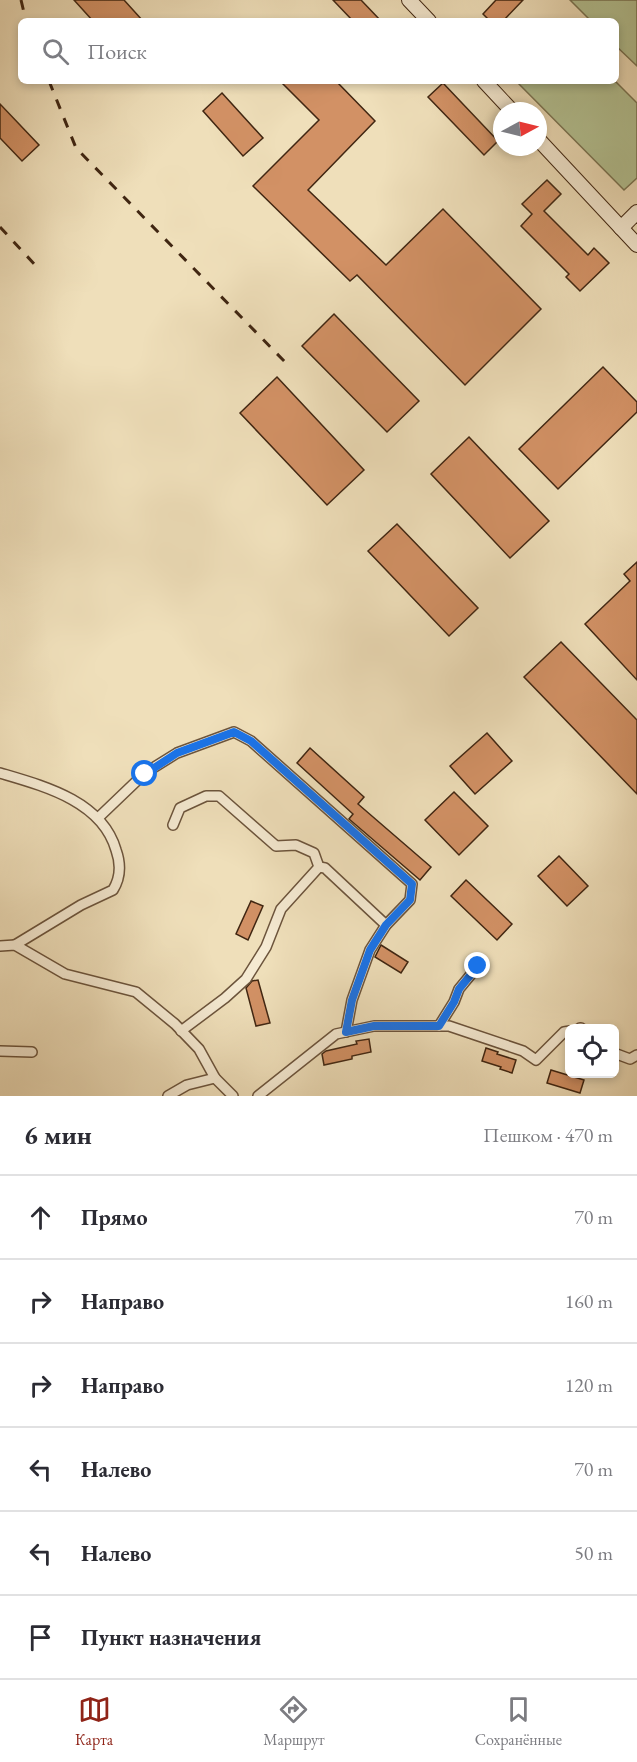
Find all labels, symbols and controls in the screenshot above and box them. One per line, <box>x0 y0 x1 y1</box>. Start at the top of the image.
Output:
search box <box>18 18 619 84</box>
icon: search <box>39 35 72 68</box>
text: Поиск <box>87 37 147 66</box>
north arrow <box>493 102 547 156</box>
route start <box>131 760 157 786</box>
route end <box>464 952 490 978</box>
map controls <box>565 1024 619 1078</box>
button: locate <box>565 1024 619 1078</box>
text: 6 мин <box>24 1118 92 1152</box>
text: Пешком · 470 m <box>483 1122 613 1148</box>
icon: ahead <box>24 1201 57 1234</box>
text: Прямо <box>81 1203 148 1232</box>
text: 70 m <box>574 1204 613 1230</box>
icon: right <box>24 1285 57 1318</box>
text: Направо <box>81 1287 164 1316</box>
text: 160 m <box>565 1288 613 1314</box>
icon: right <box>24 1369 57 1402</box>
text: Направо <box>81 1371 164 1400</box>
text: 120 m <box>565 1372 613 1398</box>
icon: left <box>24 1453 57 1486</box>
text: Налево <box>81 1455 151 1484</box>
text: 70 m <box>574 1456 613 1482</box>
icon: left <box>24 1537 57 1570</box>
text: Налево <box>81 1539 151 1568</box>
text: 50 m <box>574 1540 613 1566</box>
icon: arrive <box>24 1621 57 1654</box>
text: Пункт назначения <box>81 1623 261 1652</box>
tab: Карта <box>75 1693 113 1750</box>
tab: Маршрут <box>263 1693 325 1750</box>
tab: Сохранённые <box>475 1693 562 1750</box>

